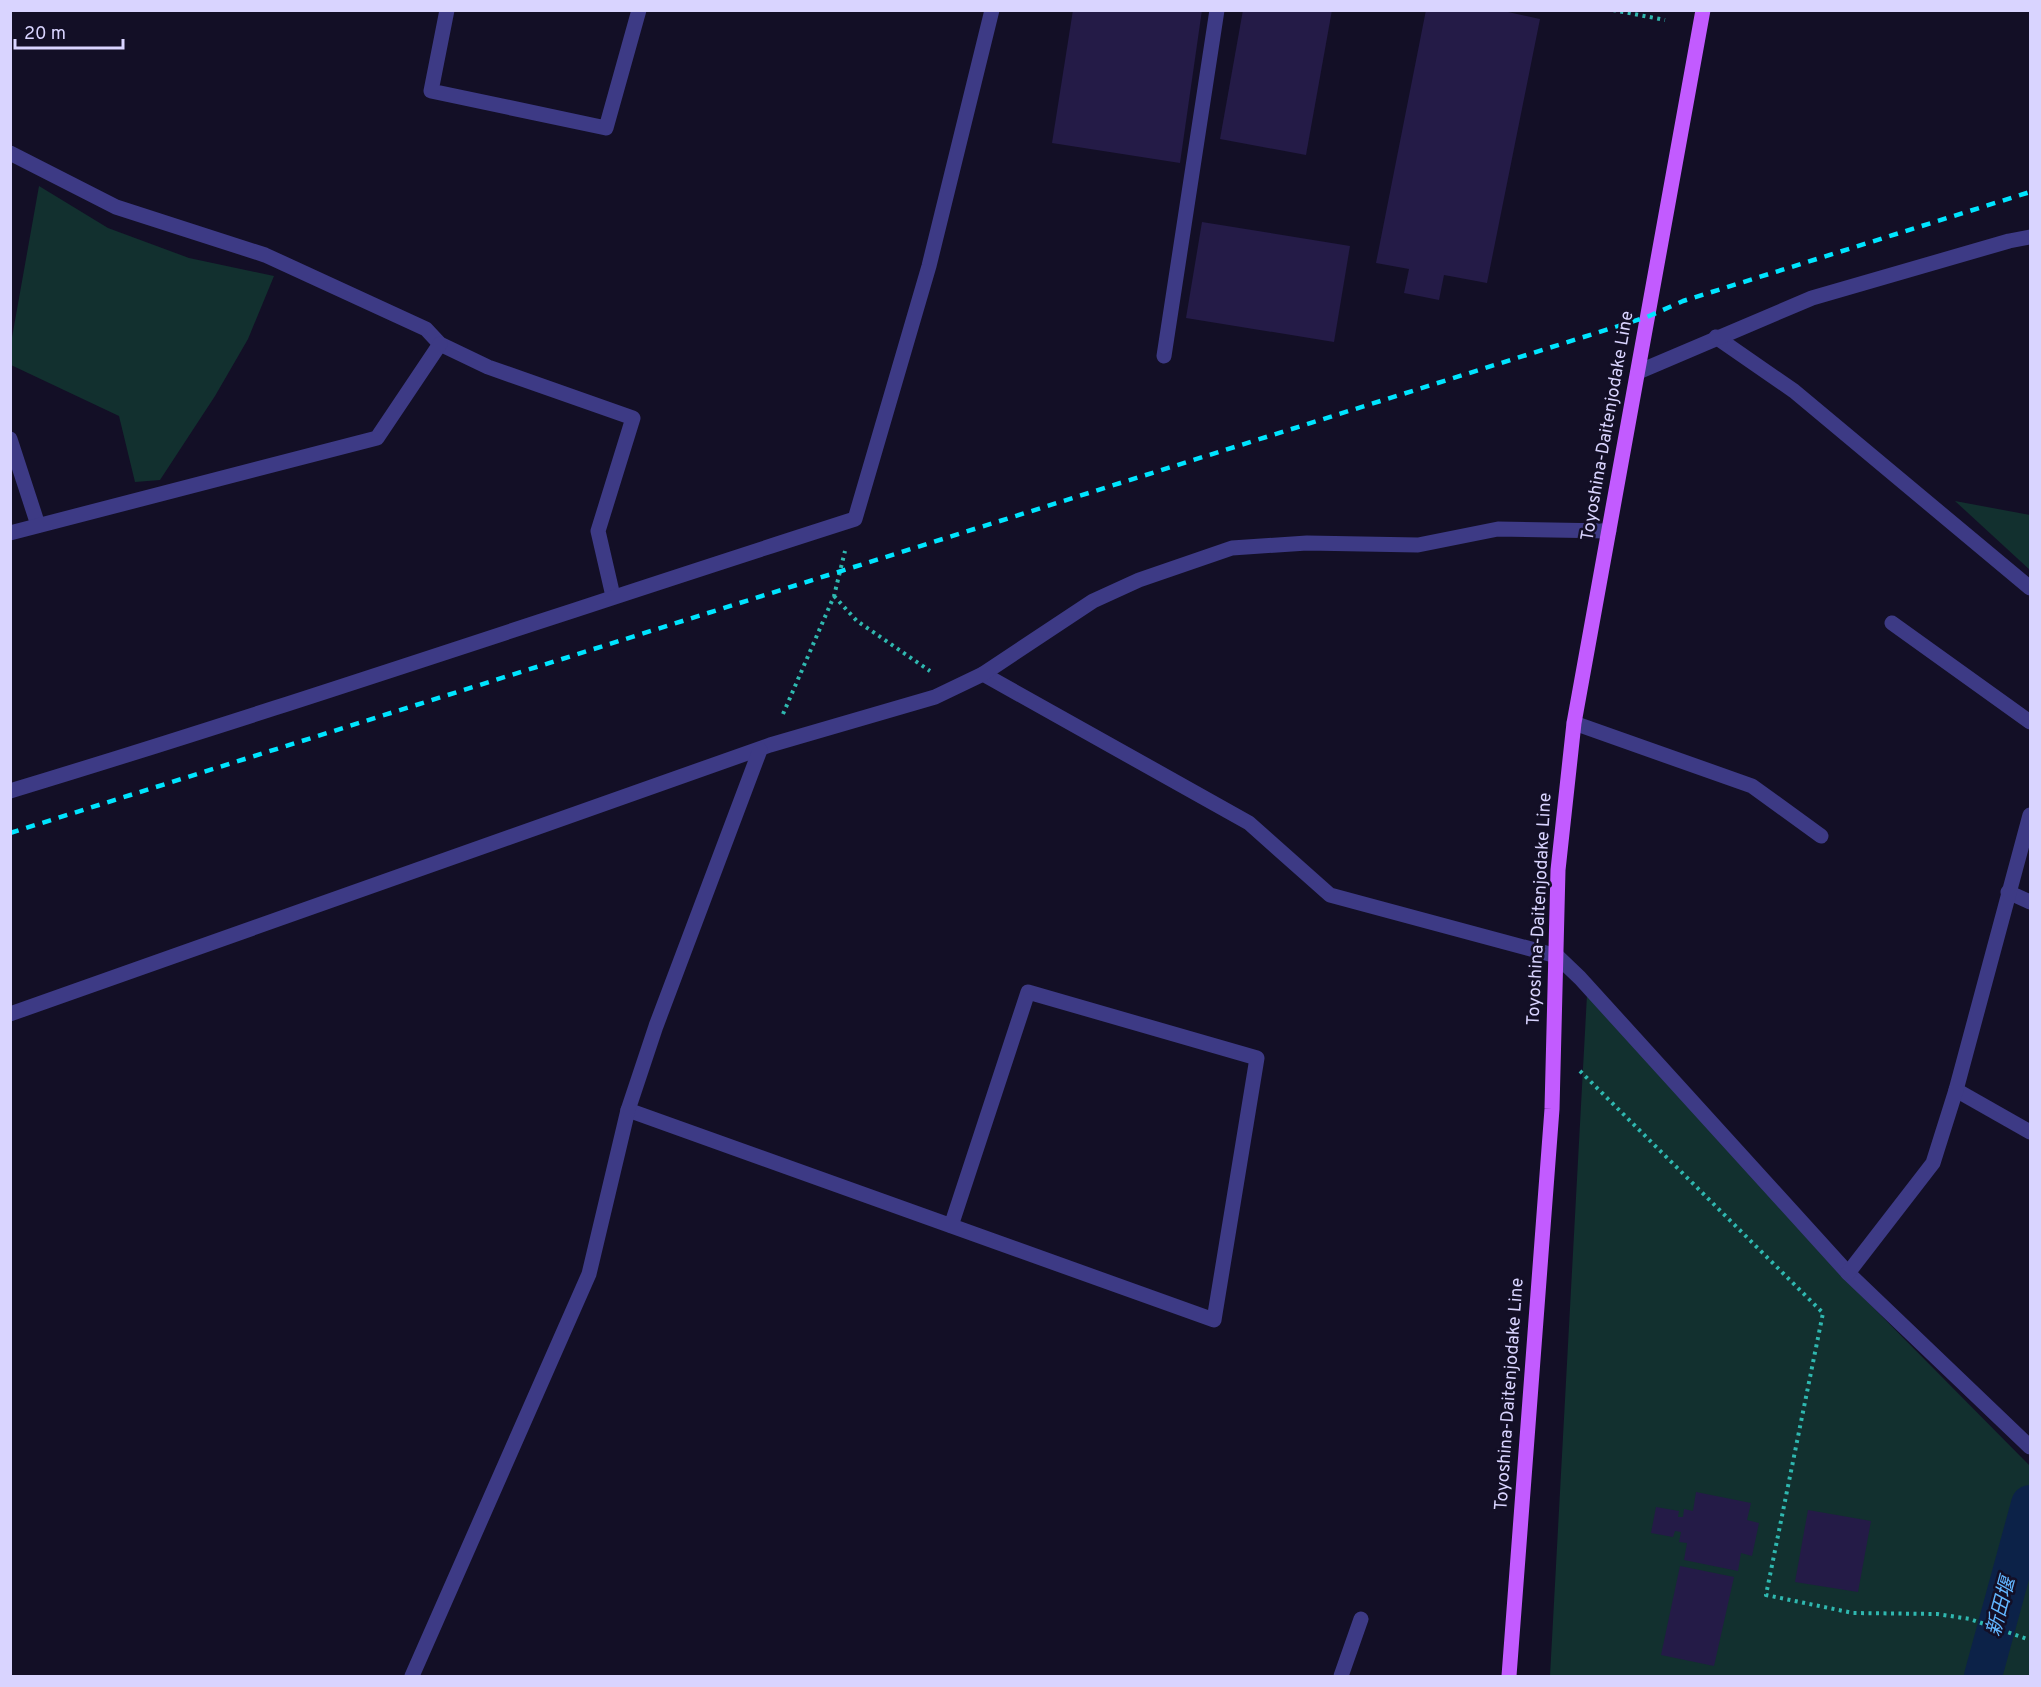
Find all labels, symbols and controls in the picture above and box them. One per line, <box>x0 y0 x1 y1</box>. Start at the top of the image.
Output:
scale bar <box>15 12 123 50</box>
text: 20 m <box>24 23 66 46</box>
street label: Toyoshina-Daitenjodake Line <box>1576 309 1640 543</box>
street label: Toyoshina-Daitenjodake Line <box>1522 792 1558 1026</box>
street label: Toyoshina-Daitenjodake Line <box>1490 1277 1530 1511</box>
water label: 新田堰 <box>1982 1571 2023 1639</box>

